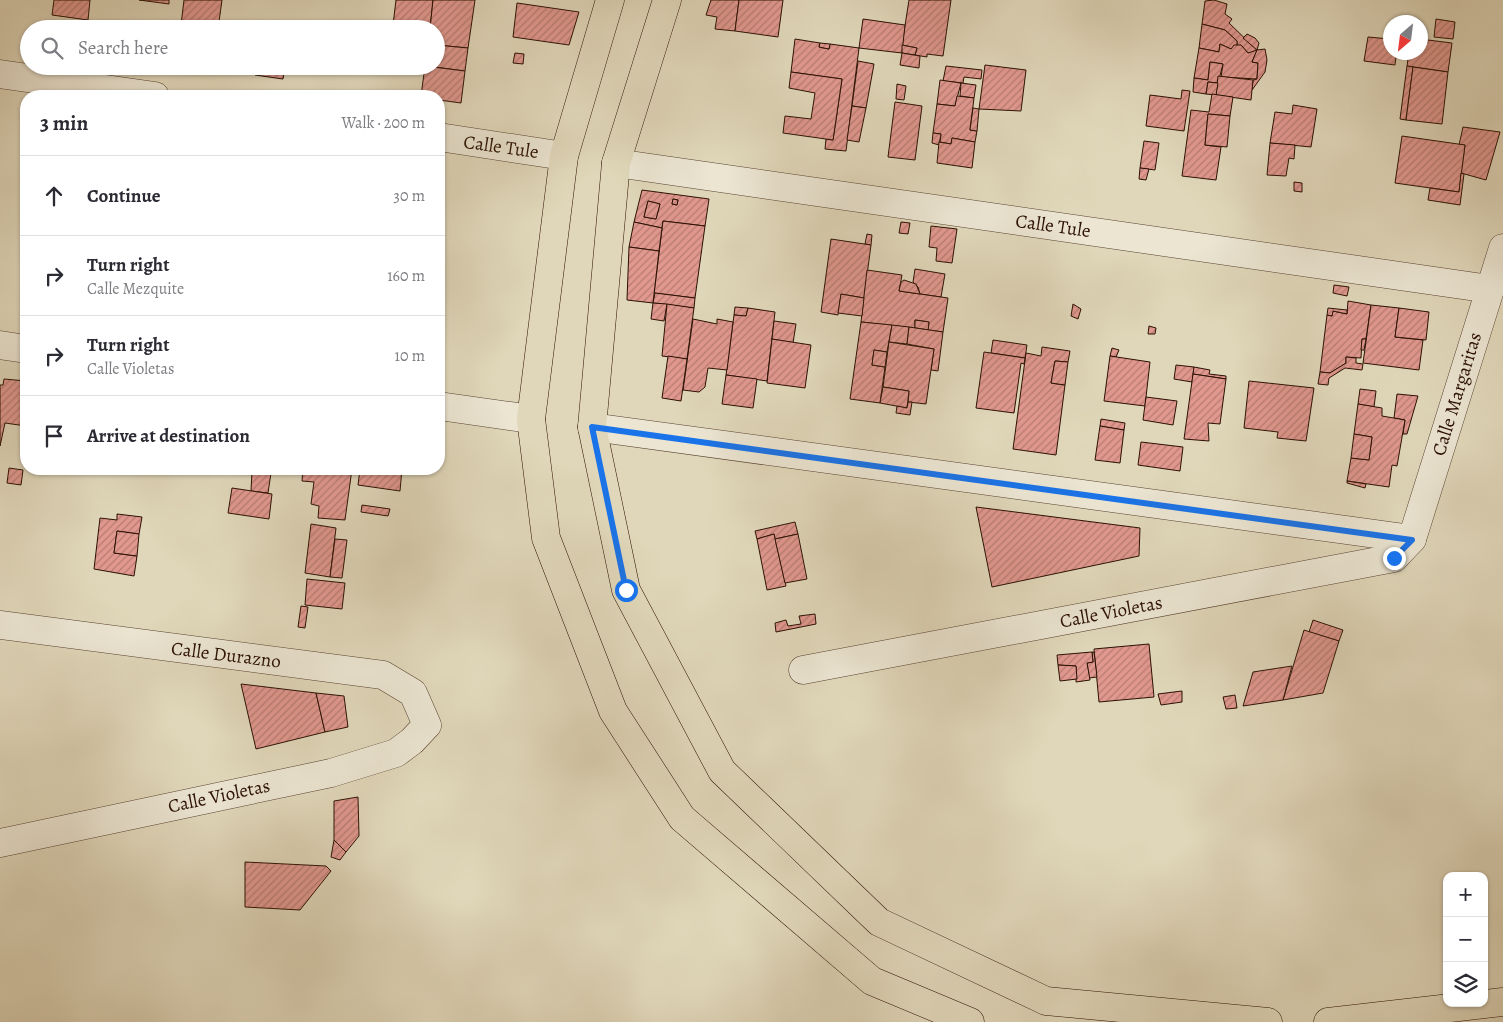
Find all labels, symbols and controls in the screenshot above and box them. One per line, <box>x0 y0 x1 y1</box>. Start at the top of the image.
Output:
north arrow <box>1383 15 1428 60</box>
search box <box>20 20 445 75</box>
icon: search <box>38 34 66 62</box>
text: Search here <box>78 35 168 61</box>
text: 3 min <box>40 109 88 137</box>
text: Walk · 200 m <box>341 112 425 134</box>
street label: Calle Tule <box>462 129 540 165</box>
icon: ahead <box>40 182 68 210</box>
text: Continue <box>87 183 161 209</box>
text: 30 m <box>393 185 425 207</box>
street label: Calle Tule <box>1014 208 1092 244</box>
text: Turn right <box>87 252 169 278</box>
icon: right <box>40 262 68 290</box>
text: 160 m <box>387 265 425 287</box>
text: Calle Mezquite <box>87 278 184 300</box>
street label: Calle Margaritas <box>1426 329 1488 459</box>
text: Turn right <box>87 332 169 358</box>
icon: right <box>40 342 68 370</box>
text: 10 m <box>395 345 425 367</box>
text: Calle Violetas <box>87 358 174 380</box>
icon: arrive <box>40 422 68 450</box>
text: Arrive at destination <box>87 423 250 449</box>
route end <box>1383 547 1406 570</box>
route start <box>615 579 638 602</box>
street label: Calle Violetas <box>1058 589 1164 635</box>
street label: Calle Durazno <box>170 635 282 675</box>
street label: Calle Violetas <box>166 772 272 820</box>
map controls <box>1443 872 1488 1007</box>
button: + <box>1443 872 1488 917</box>
button: − <box>1443 917 1488 962</box>
button: layers <box>1443 962 1488 1007</box>

